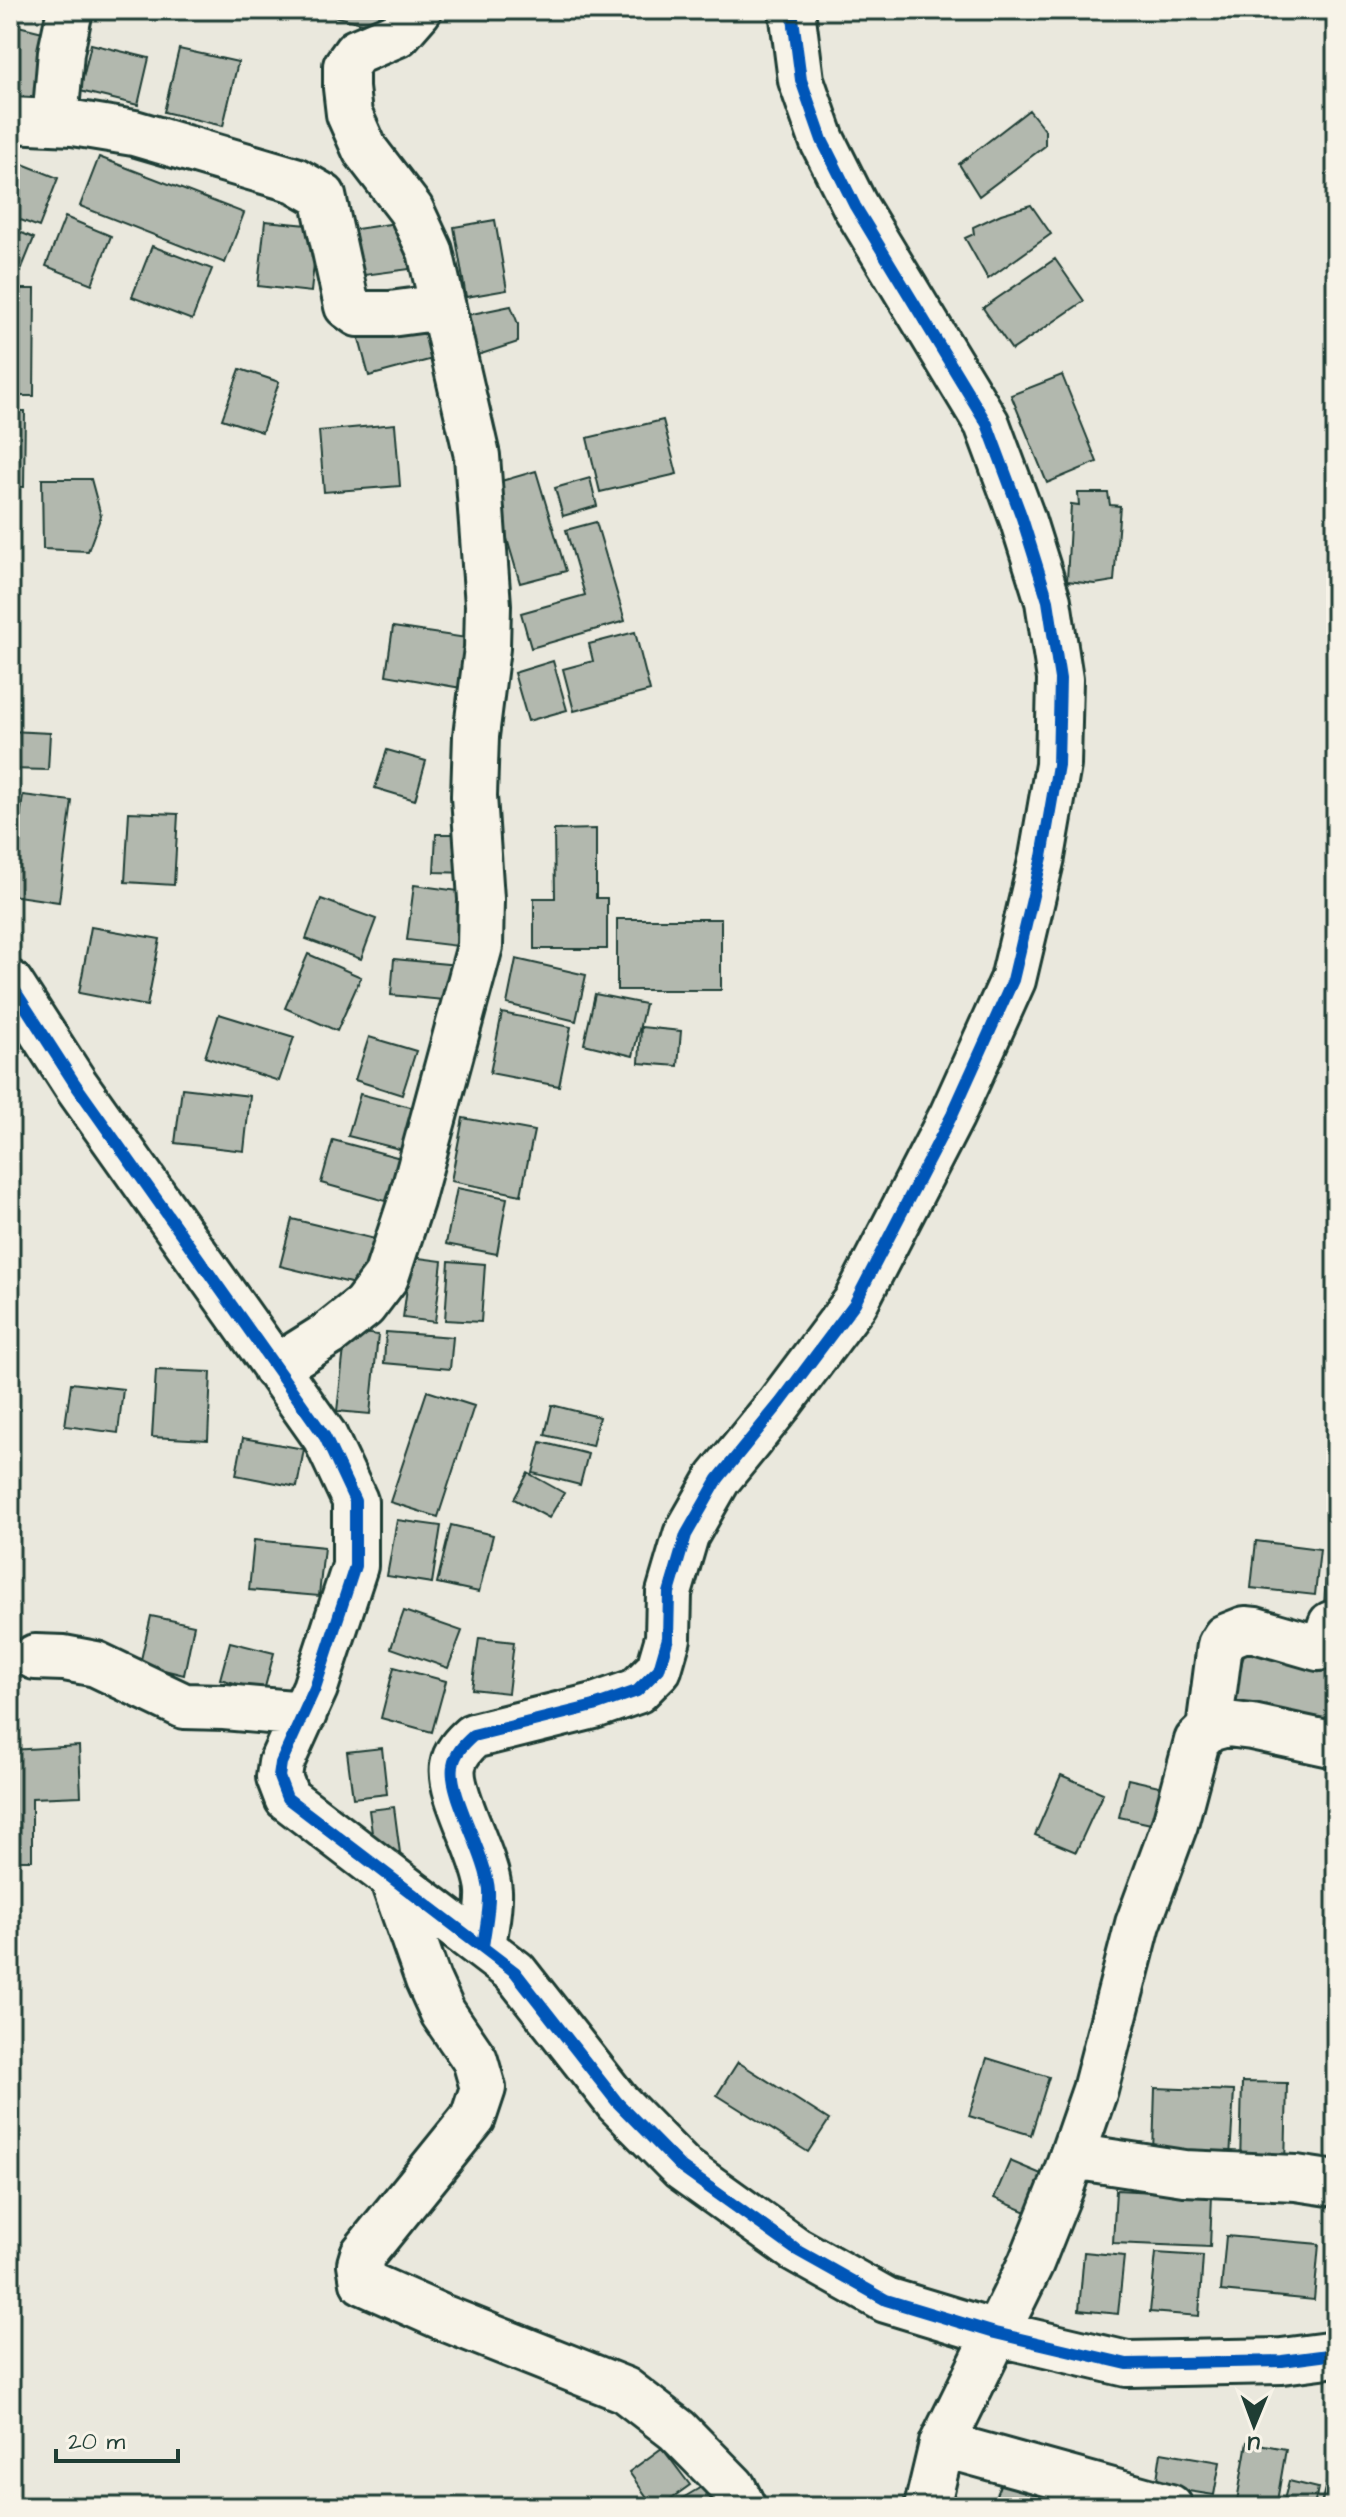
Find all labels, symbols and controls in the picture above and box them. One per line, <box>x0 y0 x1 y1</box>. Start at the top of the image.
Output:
north arrow <box>1214 2385 1294 2465</box>
scale bar <box>56 2413 178 2463</box>
text: 20 m <box>68 2425 125 2459</box>
text: U <box>1247 2428 1260 2459</box>

